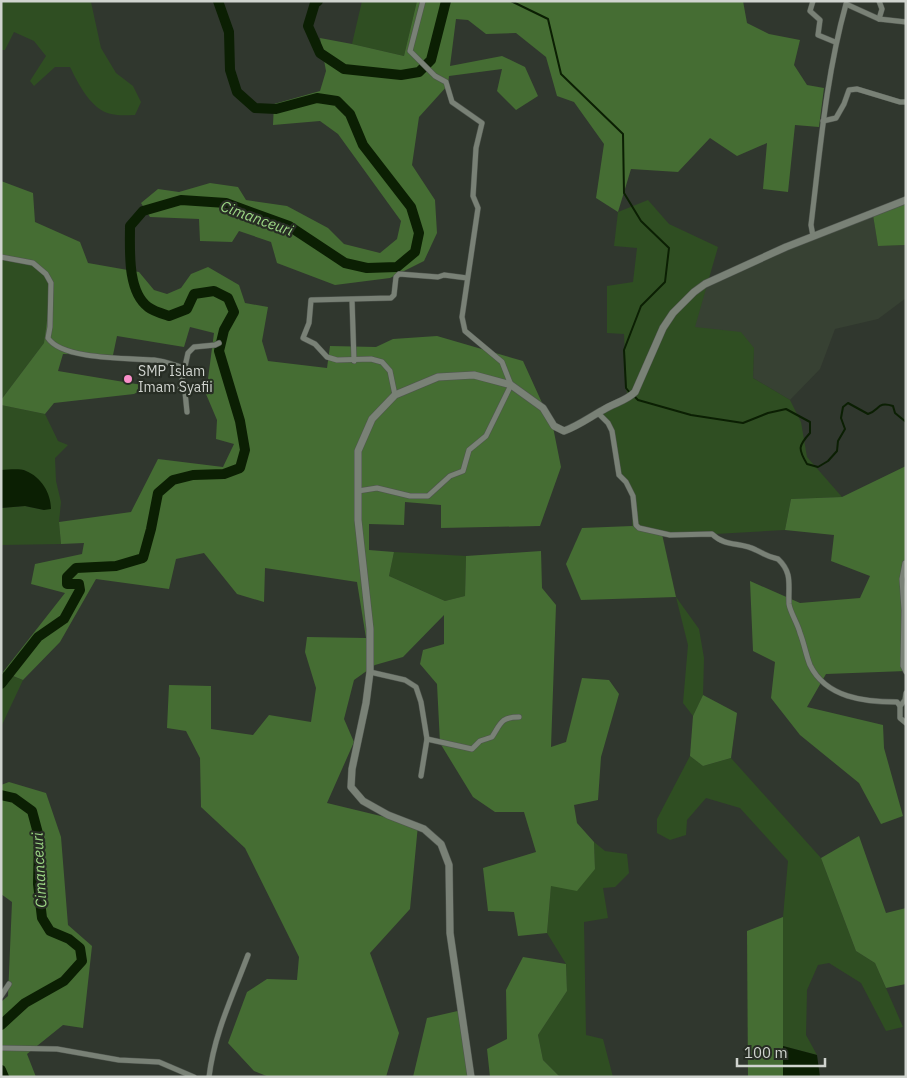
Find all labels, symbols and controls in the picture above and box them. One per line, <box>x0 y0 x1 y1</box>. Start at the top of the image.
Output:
water label: Cimanceuri <box>218 196 296 240</box>
place label: SMP Islam Imam Syafii <box>138 362 213 396</box>
marker: SMP Islam Imam Syafii <box>122 373 134 385</box>
water label: Cimanceuri <box>28 832 50 908</box>
scale bar <box>737 1036 824 1068</box>
text: 100 m <box>744 1043 788 1062</box>

